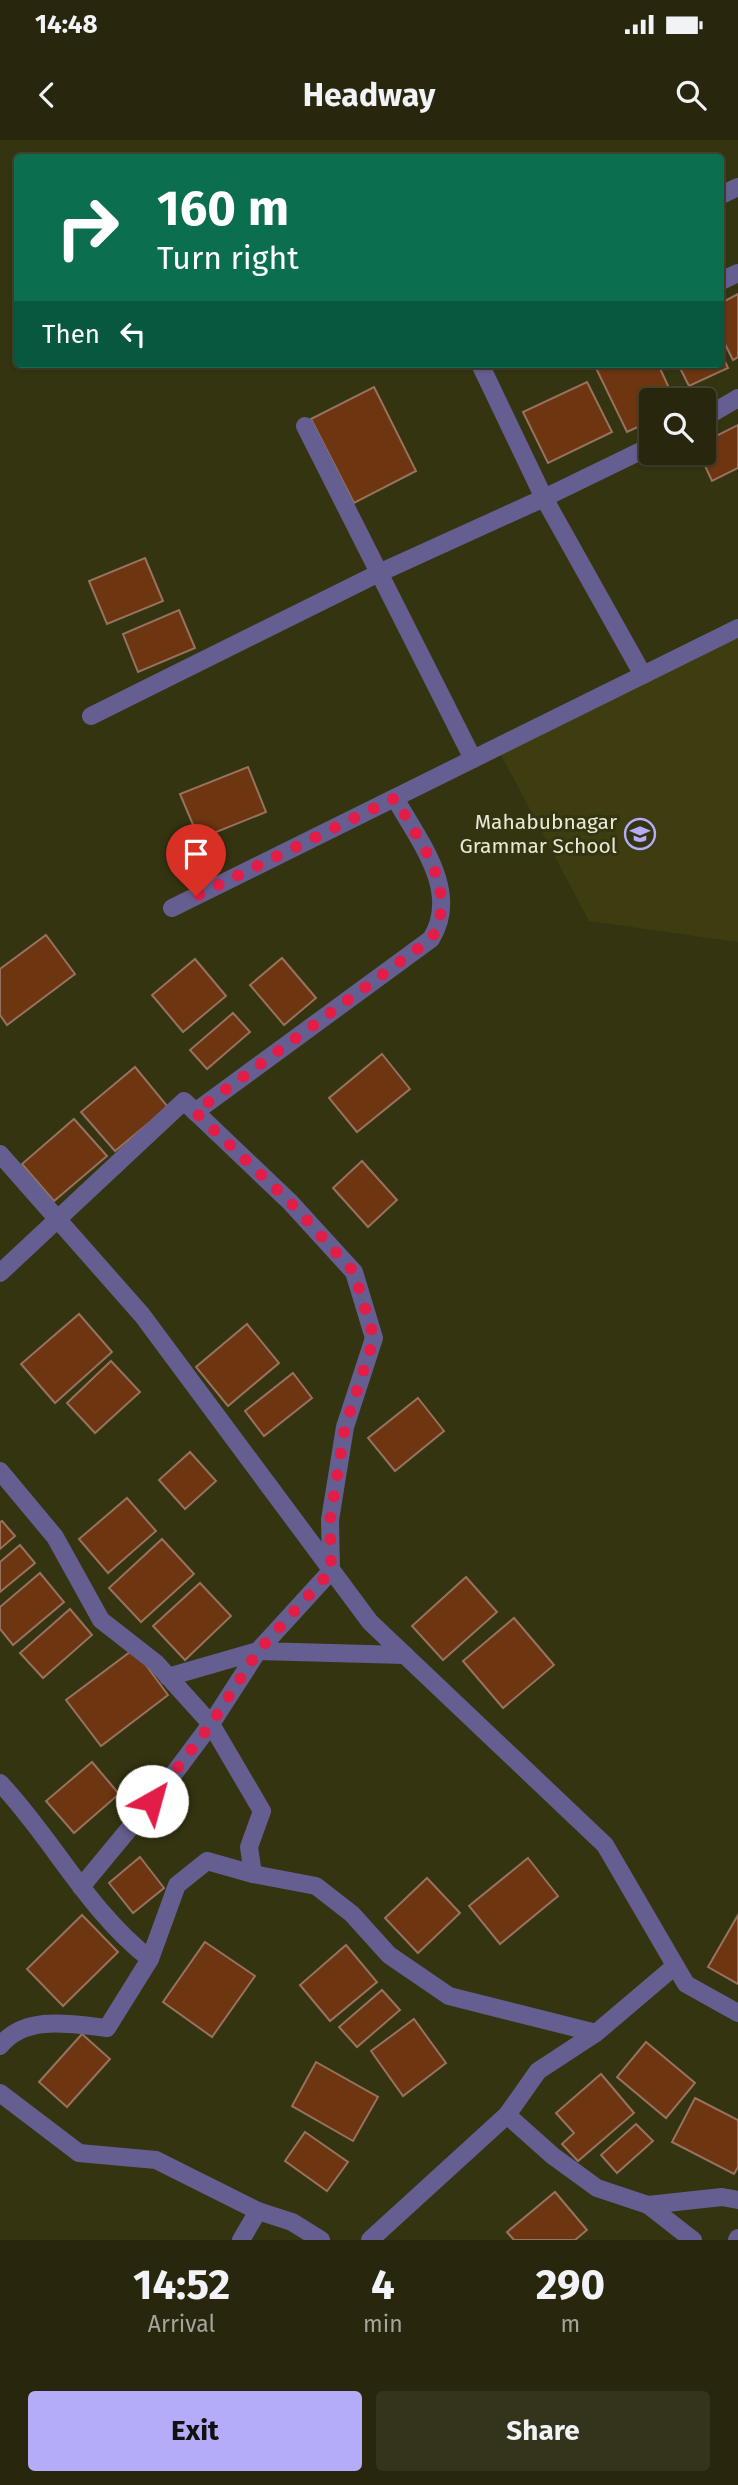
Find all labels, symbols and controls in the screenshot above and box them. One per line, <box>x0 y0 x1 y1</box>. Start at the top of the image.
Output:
text: 14:48 <box>35 9 98 40</box>
icon: back <box>28 76 66 114</box>
text: Headway <box>303 76 435 114</box>
icon: search <box>672 76 710 114</box>
text: 160 m <box>157 179 289 238</box>
icon: right <box>42 182 133 273</box>
text: Turn right <box>157 239 299 277</box>
icon: left <box>114 315 152 353</box>
text: Then <box>42 319 100 350</box>
map controls <box>639 388 716 465</box>
button: search <box>639 388 716 465</box>
place label: Mahabubnagar Grammar School <box>459 809 617 859</box>
school or university icon: Mahabubnagar Grammar School <box>623 817 657 851</box>
pin <box>166 824 226 896</box>
icon: arrive <box>177 835 215 873</box>
position arrow <box>115 1764 189 1838</box>
text: 14:52 <box>133 2260 230 2310</box>
text: 4 <box>371 2260 395 2310</box>
text: 290 <box>536 2260 605 2310</box>
text: Arrival <box>148 2310 215 2338</box>
text: min <box>363 2310 403 2338</box>
text: m <box>561 2310 580 2338</box>
button: Exit <box>28 2391 362 2471</box>
button: Share <box>376 2391 710 2471</box>

